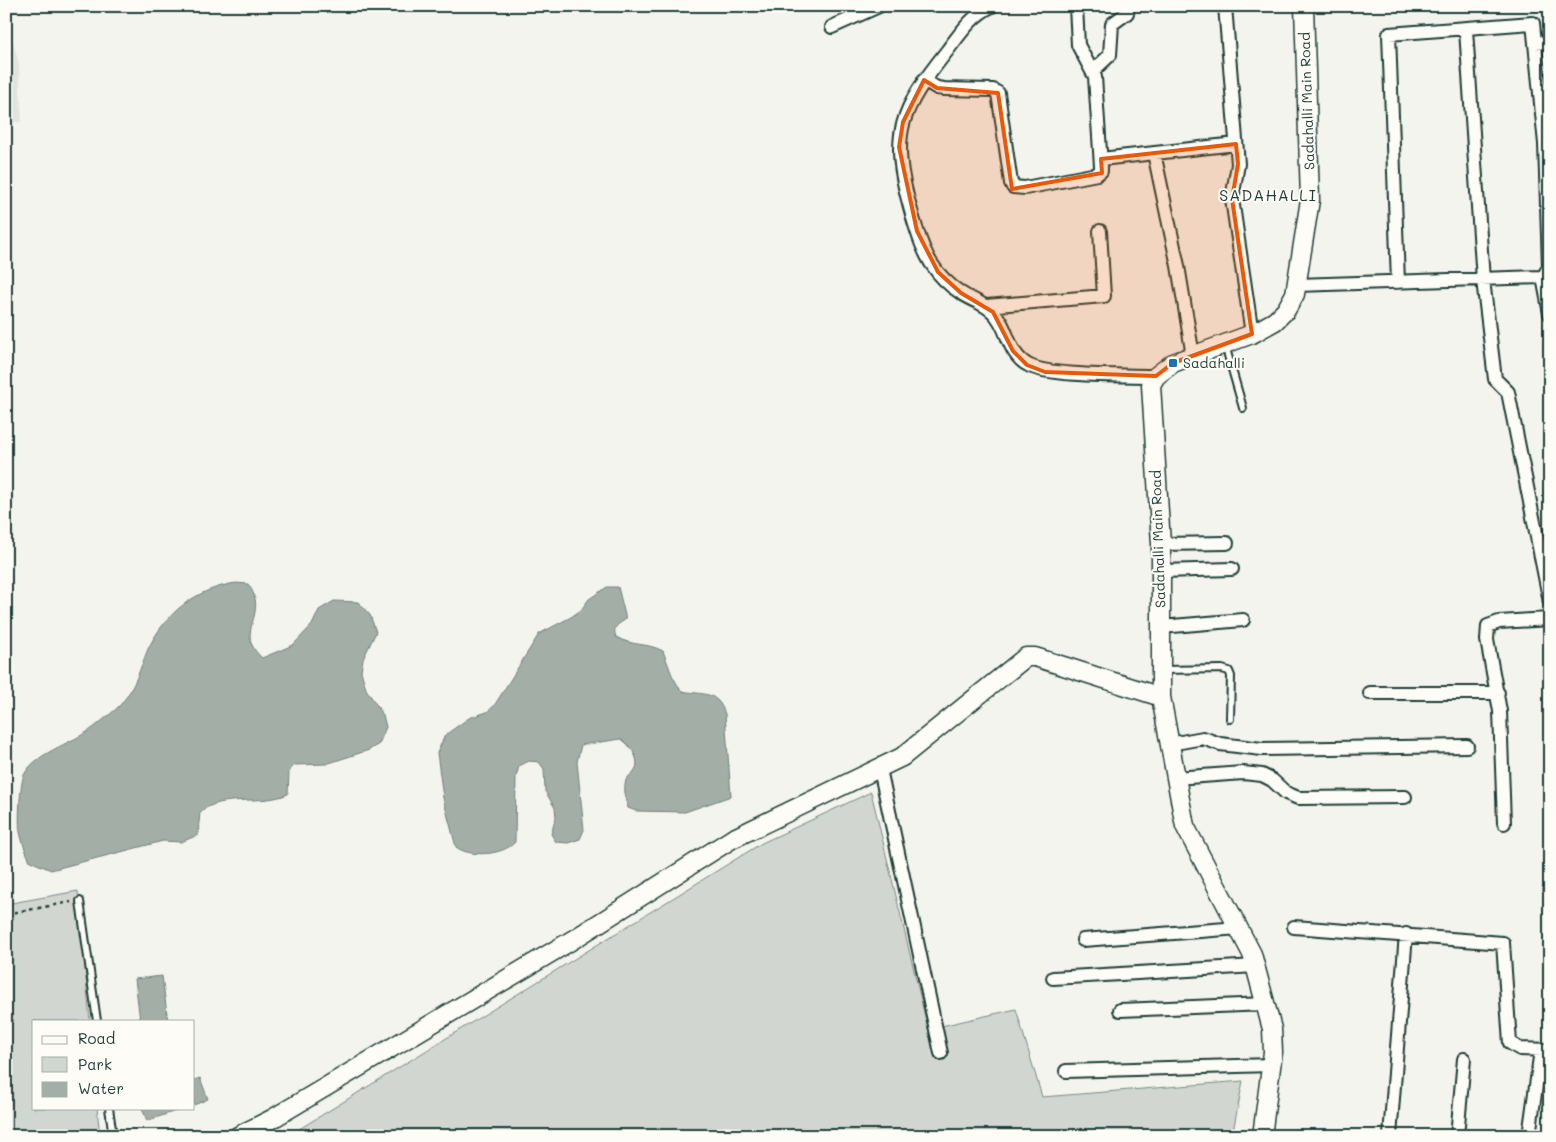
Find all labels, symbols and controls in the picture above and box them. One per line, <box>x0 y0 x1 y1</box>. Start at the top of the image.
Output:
street label: Sadahalli Main Road <box>1295 32 1318 170</box>
district label: SADAHALLI <box>1219 184 1317 205</box>
place label: Sadahalli <box>1183 353 1245 372</box>
marker: Sadahalli <box>1167 357 1179 369</box>
street label: Sadahalli Main Road <box>1146 470 1169 608</box>
legend <box>32 1020 195 1110</box>
text: Road <box>78 1028 115 1048</box>
text: Park <box>78 1054 112 1074</box>
text: Water <box>78 1078 124 1098</box>

